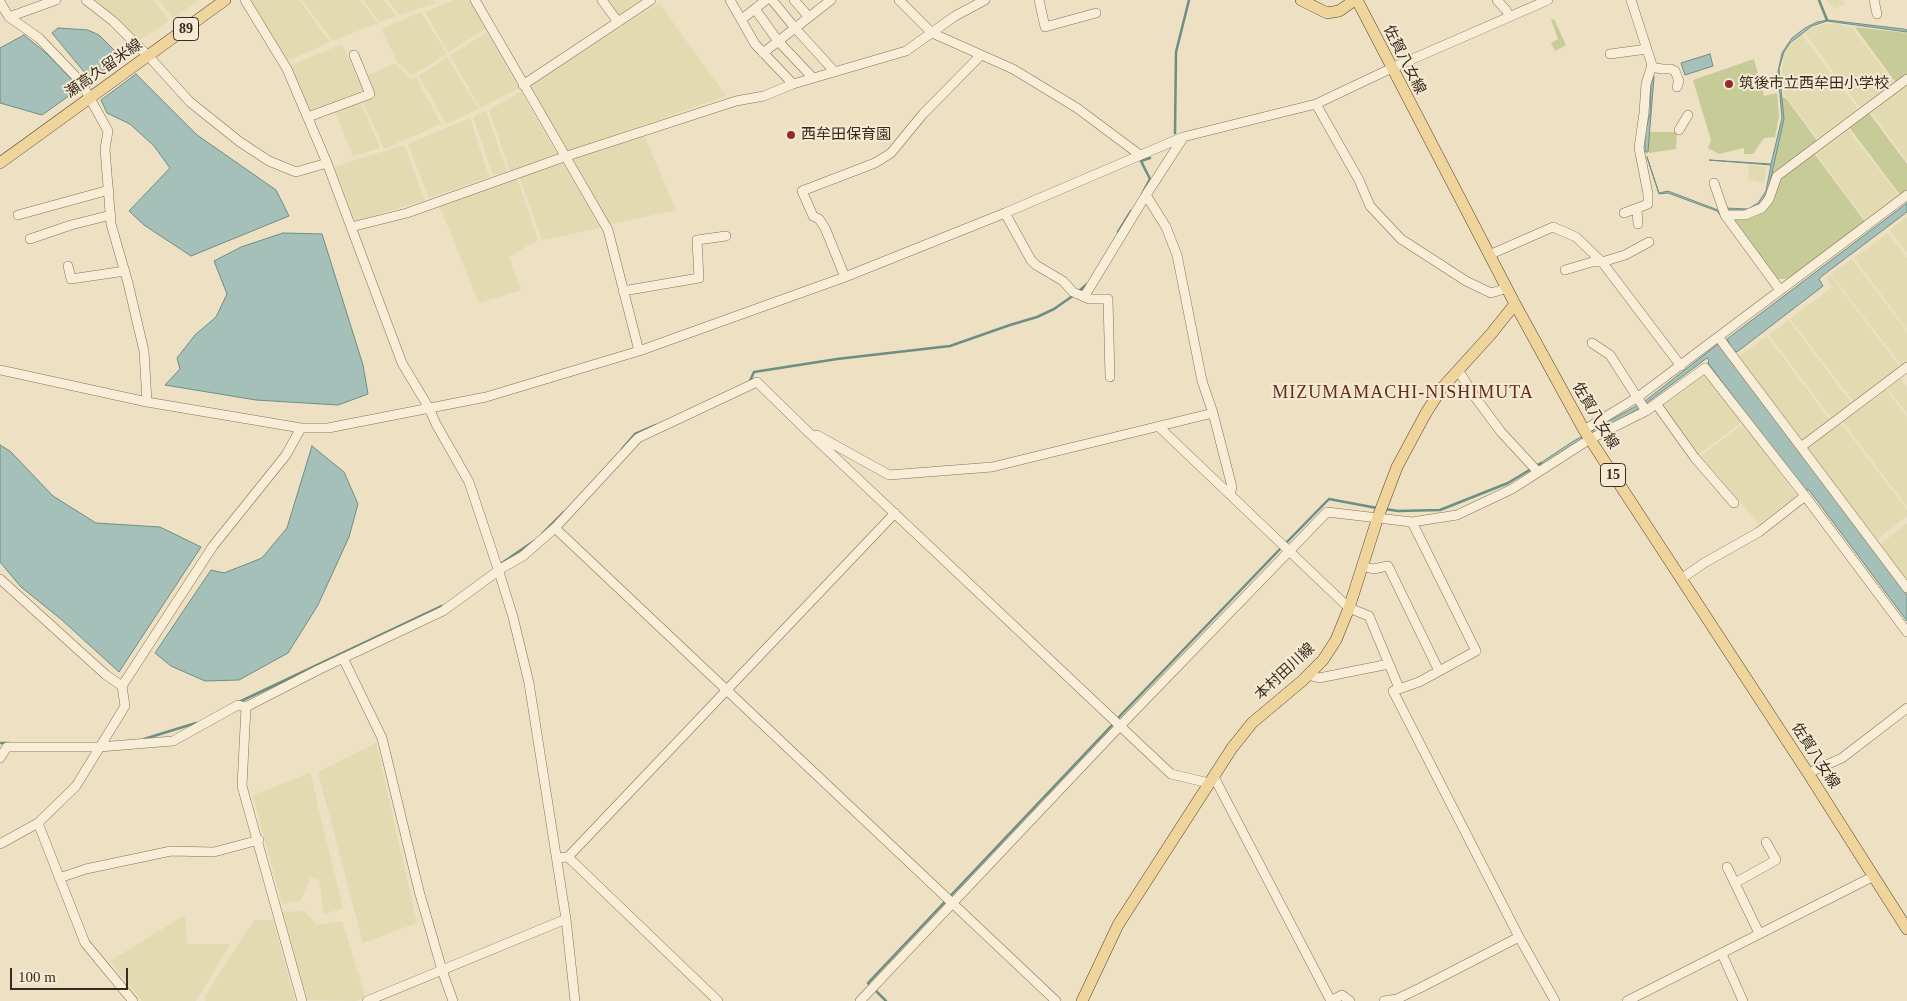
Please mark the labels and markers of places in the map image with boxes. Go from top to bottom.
place label: 筑後市立西牟田小学校 [1739,75,1889,93]
marker: 筑後市立西牟田小学校 [1723,78,1735,90]
place label: 西牟田保育園 [801,126,891,144]
marker: 西牟田保育園 [785,129,797,141]

